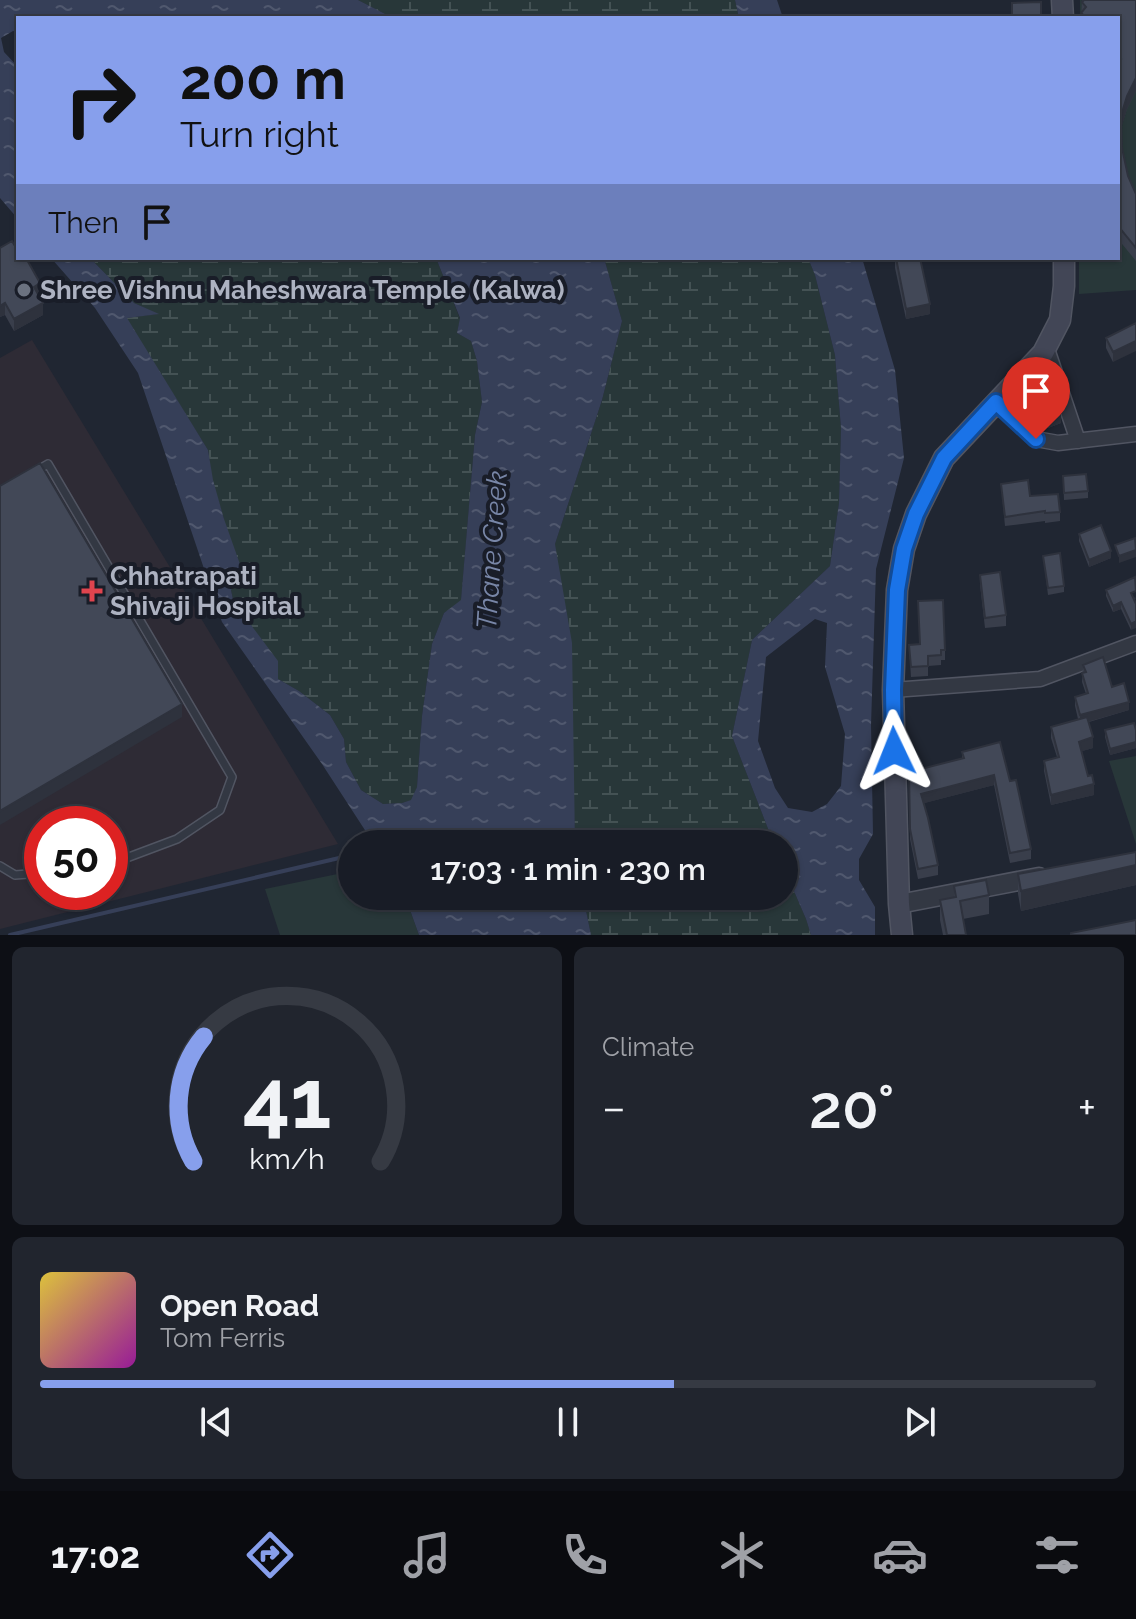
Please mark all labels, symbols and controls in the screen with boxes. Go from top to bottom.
text: 200 m [180,46,346,112]
icon: right [48,48,152,152]
text: Turn right [180,113,339,155]
icon: arrive [135,200,179,244]
text: Then [48,205,119,240]
place label: Shree Vishnu Maheshwara Temple (Kalwa) [40,275,564,305]
marker: Shree Vishnu Maheshwara Temple (Kalwa) [15,281,33,299]
pin [1002,357,1070,439]
icon: arrive [1014,369,1058,413]
water label: Thane Creek [470,470,514,630]
place label: Chhatrapati Shivaji Hospital [110,561,301,621]
marker: Chhatrapati Shivaji Hospital [81,580,103,602]
position arrow [852,709,936,793]
speed limit sign: 50 [24,806,128,910]
text: 17:03 · 1 min · 230 m [430,852,706,887]
text: Climate [602,1032,694,1062]
text: 41 [243,1050,331,1147]
text: 20° [809,1072,894,1142]
text: − [602,1082,626,1133]
text: + [1078,1082,1096,1133]
text: km/h [249,1142,325,1176]
text: Open Road [160,1288,319,1323]
text: Tom Ferris [160,1323,285,1353]
icon: previous [194,1400,238,1444]
icon: pause [546,1400,590,1444]
icon: next [898,1400,942,1444]
icon: directions [242,1527,298,1583]
icon: music [399,1527,455,1583]
icon: phone [557,1527,613,1583]
icon: climate [714,1527,770,1583]
icon: car [872,1527,928,1583]
icon: filters [1029,1527,1085,1583]
text: 17:02 [51,1534,140,1576]

